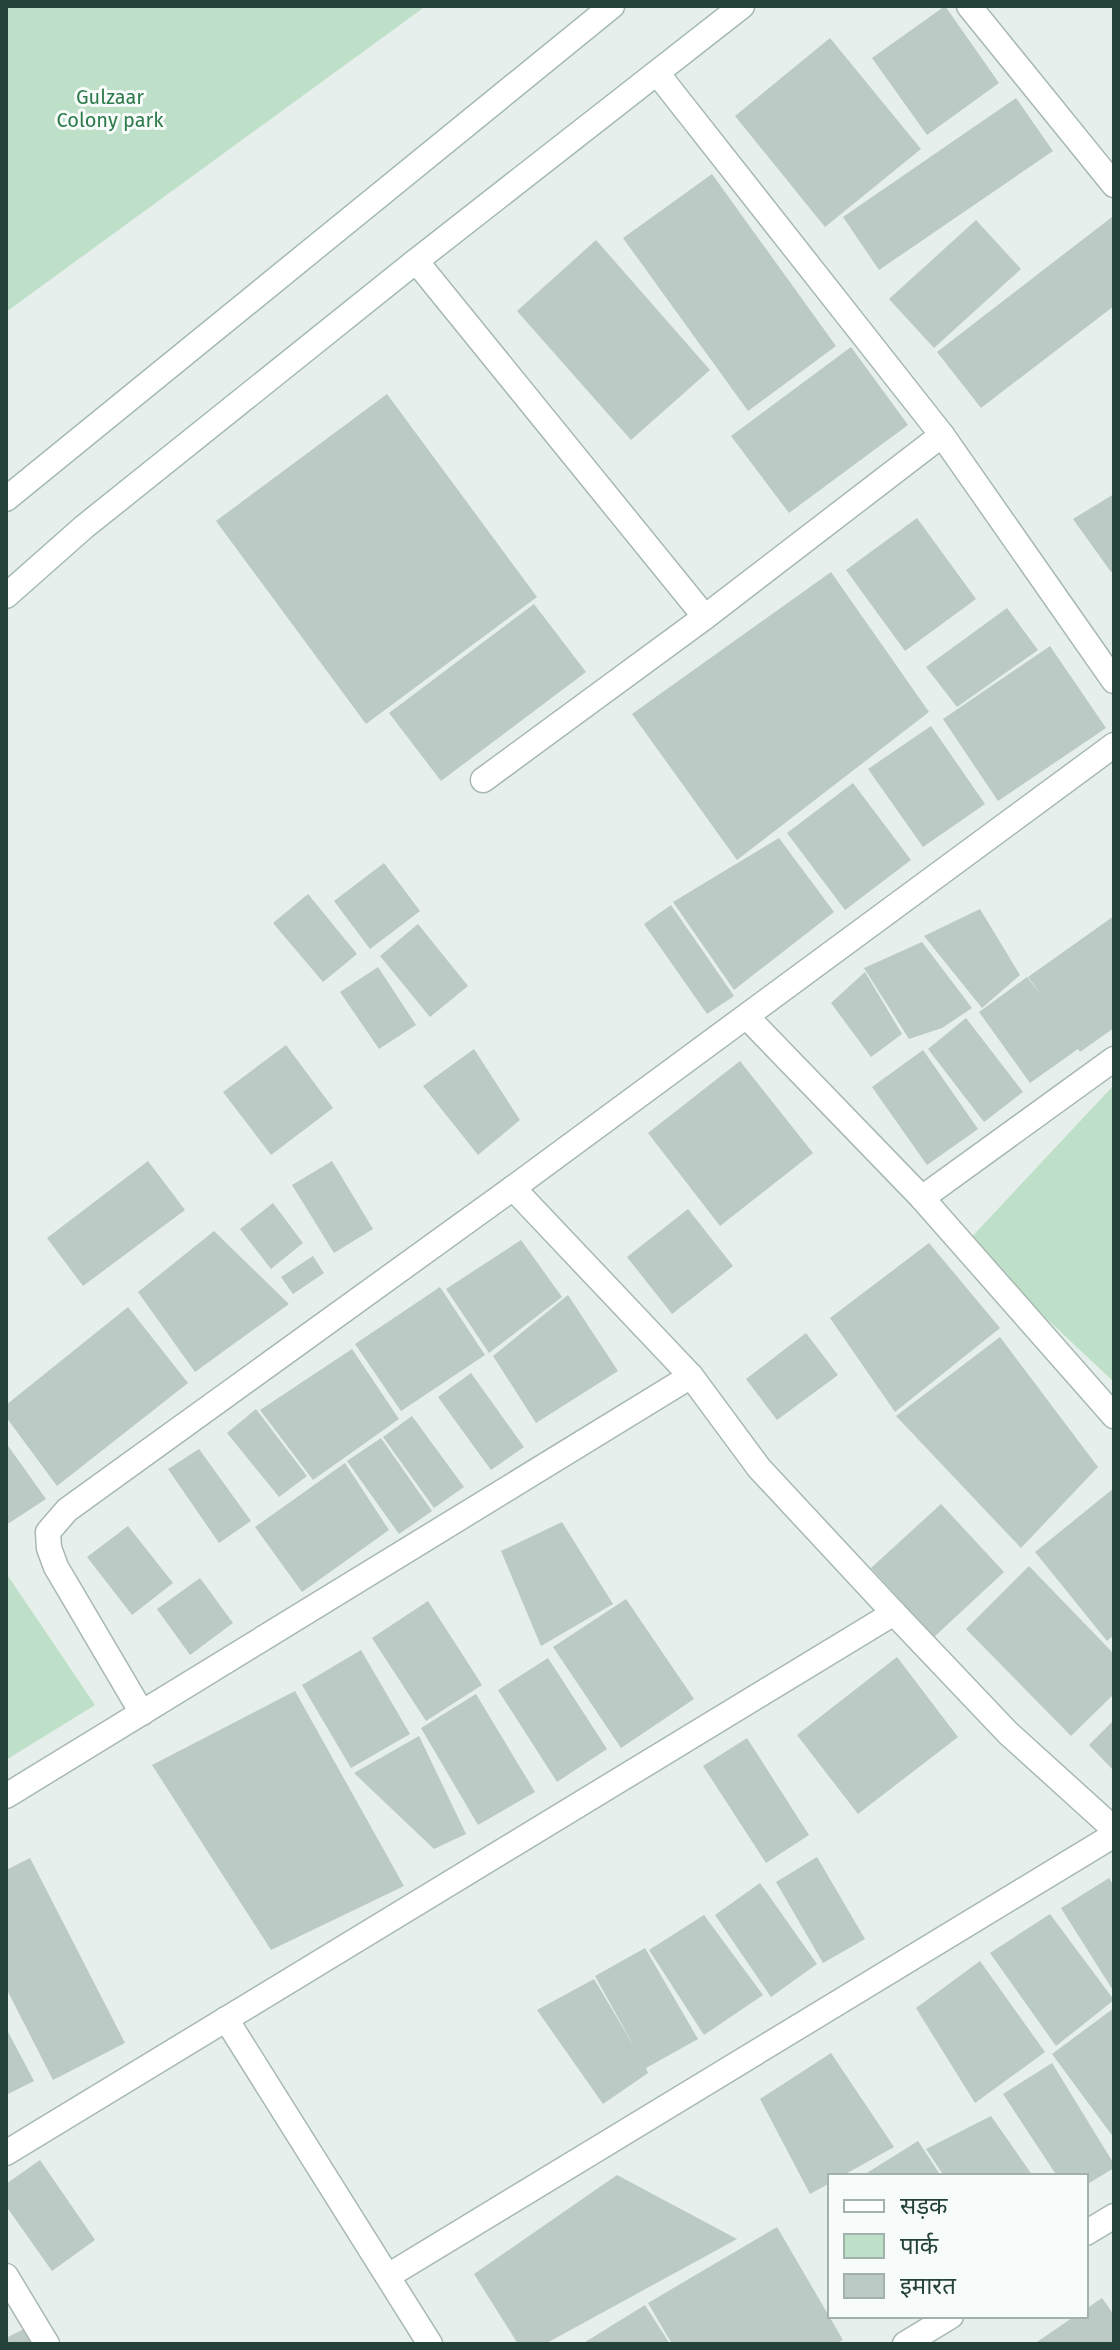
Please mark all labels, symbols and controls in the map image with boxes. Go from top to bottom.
park label: Gulzaar Colony park [56,85,164,132]
legend [828,2174,1088,2318]
text: सड़क [900,2192,948,2220]
text: पार्क [900,2232,939,2260]
text: इमारत [900,2272,957,2300]

